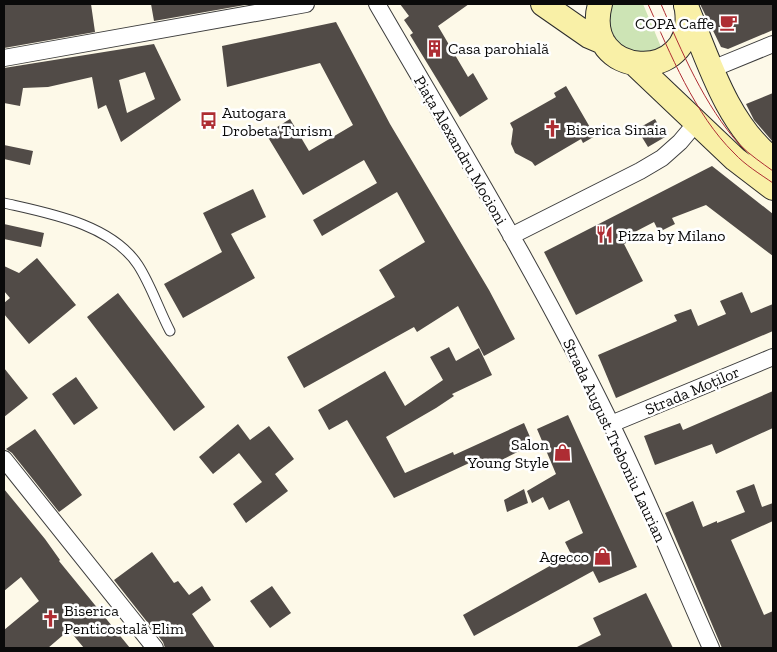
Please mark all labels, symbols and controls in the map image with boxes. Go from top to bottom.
cafe icon: COPA Caffe [718,13,738,33]
place label: COPA Caffe [635,14,714,33]
building icon: Casa parohială [424,38,444,58]
place label: Casa parohială [448,39,549,58]
street label: Piața Alexandru Mocioni [410,72,511,229]
place label: Autogara Drobeta Turism [222,103,332,140]
bus stop icon: Autogara Drobeta Turism [198,111,218,131]
church icon: Biserica Sinaia [542,119,562,139]
place label: Biserica Sinaia [566,120,667,139]
restaurant icon: Pizza by Milano [594,225,614,245]
place label: Pizza by Milano [618,226,726,245]
street label: Strada August Treboniu Laurian [559,336,670,546]
street label: Strada Moților [642,362,742,419]
place label: Salon Young Style [466,435,550,472]
shop icon: Salon Young Style [553,443,573,463]
shop icon: Agecco [593,546,613,566]
place label: Agecco [540,547,589,566]
place label: Biserica Penticostală Elim [64,601,184,638]
church icon: Biserica Penticostală Elim [40,609,60,629]

